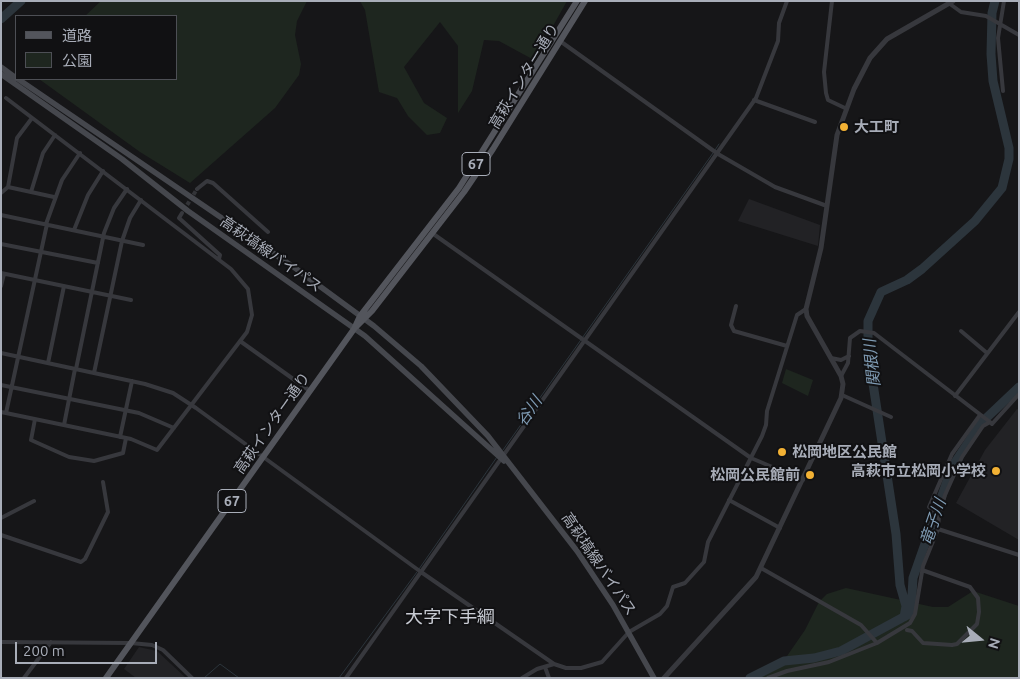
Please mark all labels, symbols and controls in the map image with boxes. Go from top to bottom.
legend [15,15,178,80]
street label: 高萩インター通り [485,20,563,132]
text: 道路 [62,27,92,44]
text: 公園 [62,52,92,69]
place label: 大工町 [854,118,899,136]
marker: 大工町 [838,121,850,133]
road number: 67 [462,152,490,175]
street label: 高萩塙線バイパス [217,212,325,296]
water label: 関根川 [860,338,884,388]
street label: 高萩インター通り [230,369,314,477]
water label: 谷川 [512,392,546,430]
place label: 松岡地区公民館 [792,443,897,461]
marker: 松岡地区公民館 [776,446,788,458]
place label: 高萩市立松岡小学校 [851,462,986,480]
marker: 高萩市立松岡小学校 [990,465,1002,477]
place label: 松岡公民館前 [710,466,800,484]
marker: 松岡公民館前 [804,469,816,481]
road number: 67 [218,490,246,512]
water label: 竜子川 [916,496,950,548]
street label: 高萩塙線バイパス [558,509,640,619]
district label: 大字下手綱 [405,606,495,628]
north arrow [955,614,1005,664]
scale bar [18,632,160,664]
text: N [985,636,1004,651]
text: 200 m [23,642,65,659]

